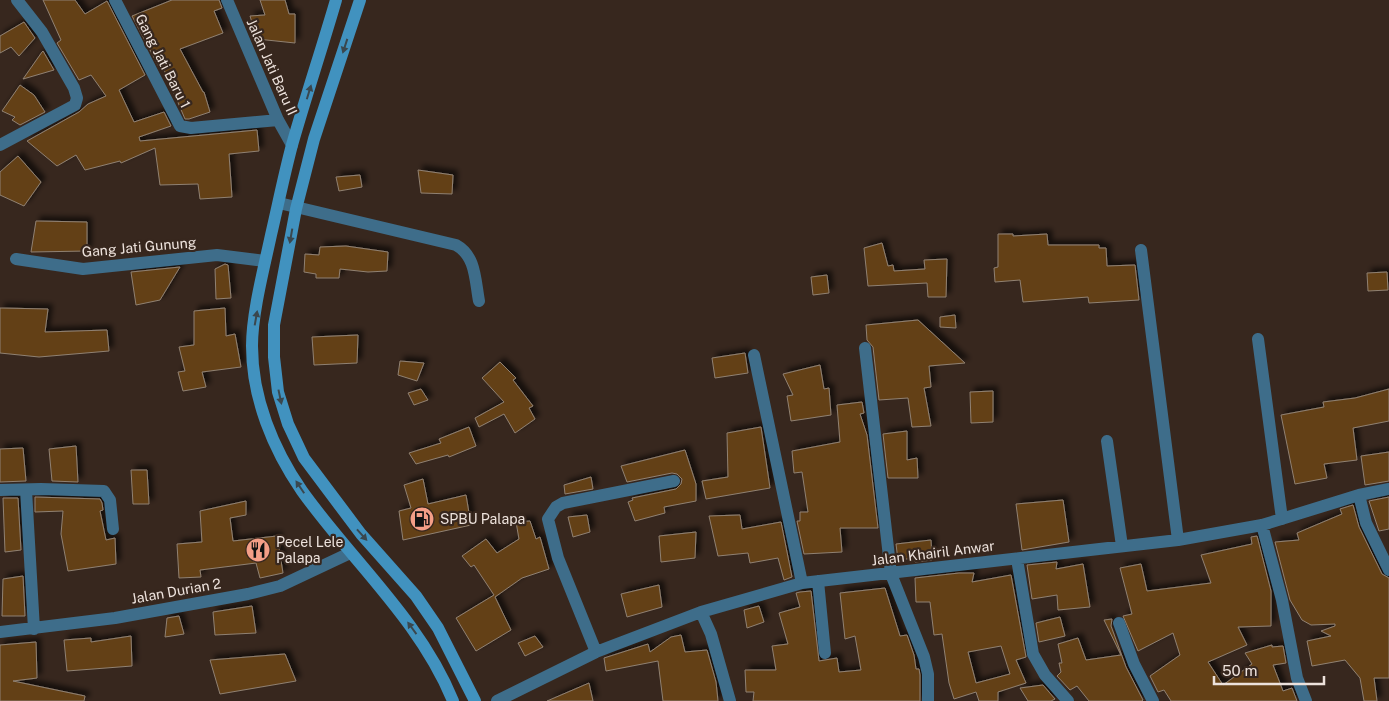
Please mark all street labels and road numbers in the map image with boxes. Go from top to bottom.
street label: Gang Jati Baru 1 [132,11,194,111]
street label: Jalan Jati Baru II [244,16,300,118]
street label: Gang Jati Gunung [81,234,197,260]
street label: Jalan Khairil Anwar [871,538,995,568]
street label: Jalan Durian 2 [130,575,222,607]

